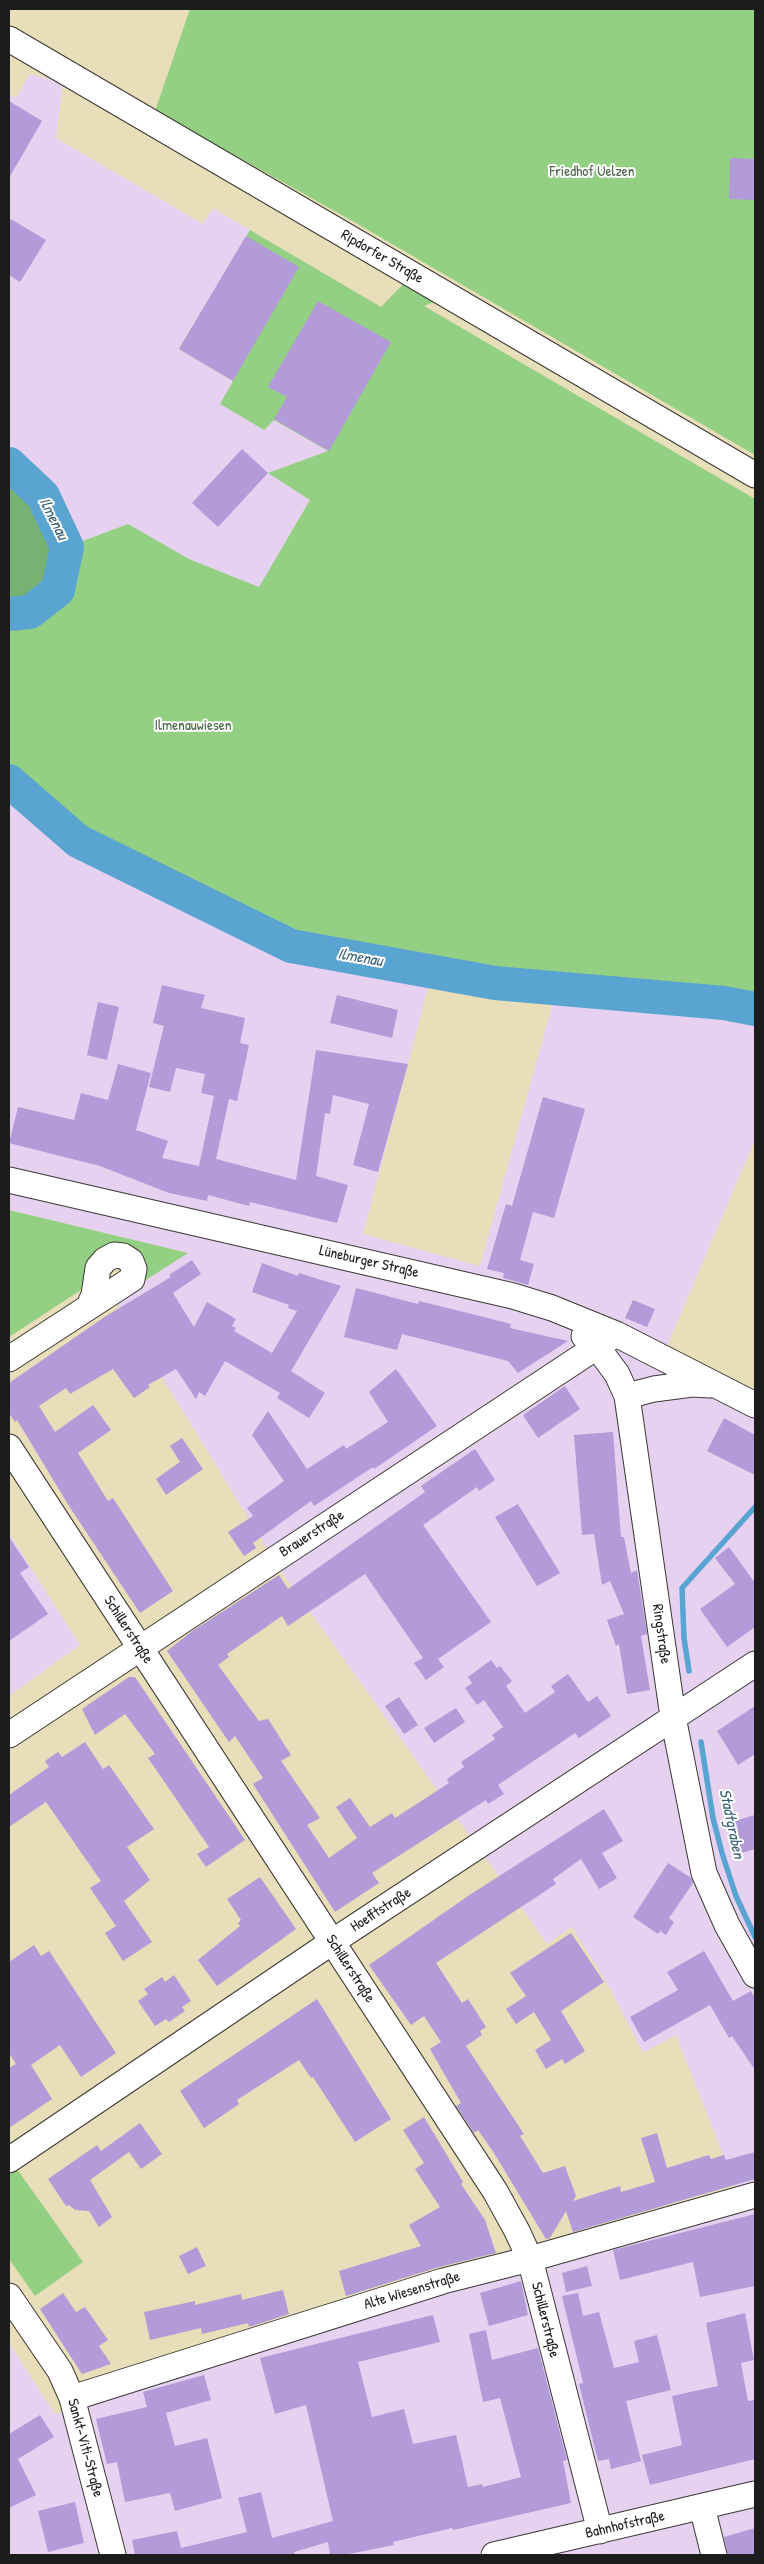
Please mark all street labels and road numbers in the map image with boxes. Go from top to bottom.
street label: Ripdorfer Straße [337,226,427,288]
street label: Lüneburger Straße [317,1242,421,1282]
street label: Brauerstraße [276,1506,348,1562]
street label: Schillerstraße [99,1593,157,1667]
street label: Ringstraße [648,1603,674,1665]
street label: Hoefftstraße [347,1884,415,1936]
street label: Schillerstraße [321,1932,379,2006]
street label: Alte Wiesenstraße [362,2268,462,2314]
street label: Schillerstraße [527,2280,563,2360]
street label: Sankt-Viti-Straße [63,2397,107,2499]
street label: Bahnhofstraße [584,2507,666,2543]

